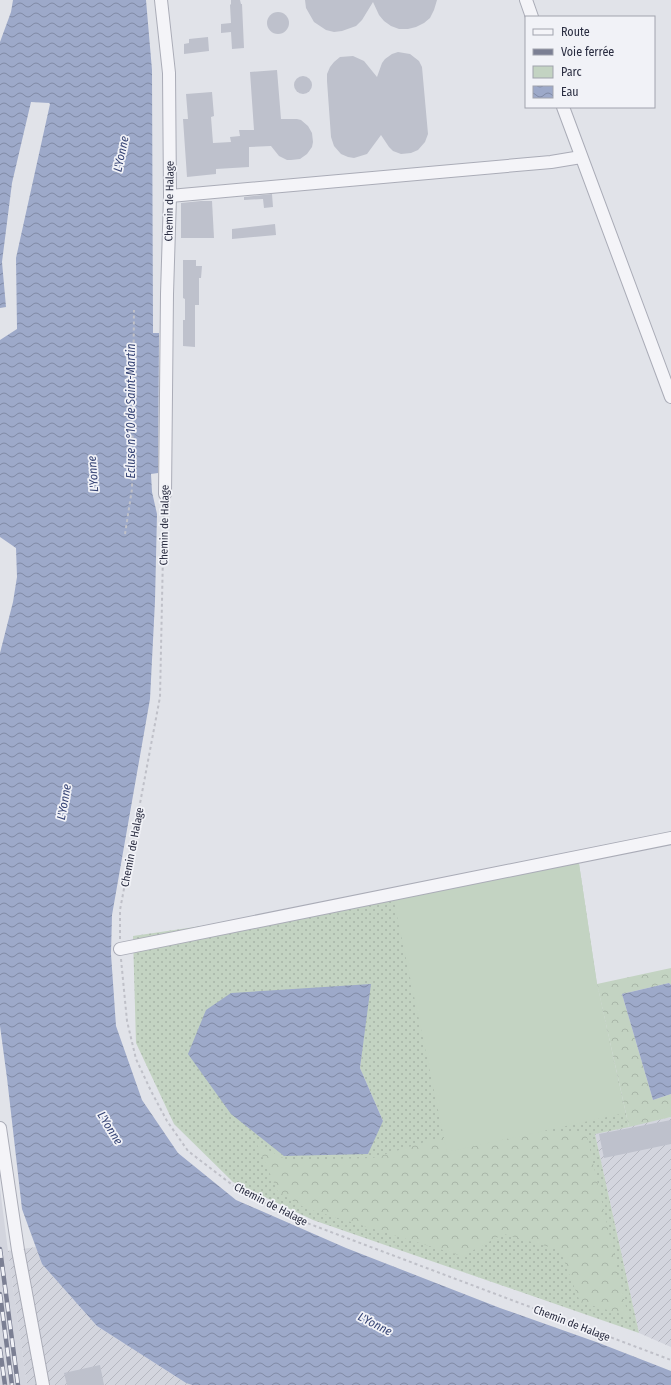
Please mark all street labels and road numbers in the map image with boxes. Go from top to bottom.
street label: Chemin de Halage [162,161,177,241]
street label: Chemin de Halage [157,485,172,565]
street label: Chemin de Halage [118,806,147,888]
street label: Chemin de Halage [232,1180,310,1229]
street label: Chemin de Halage [532,1303,612,1344]

